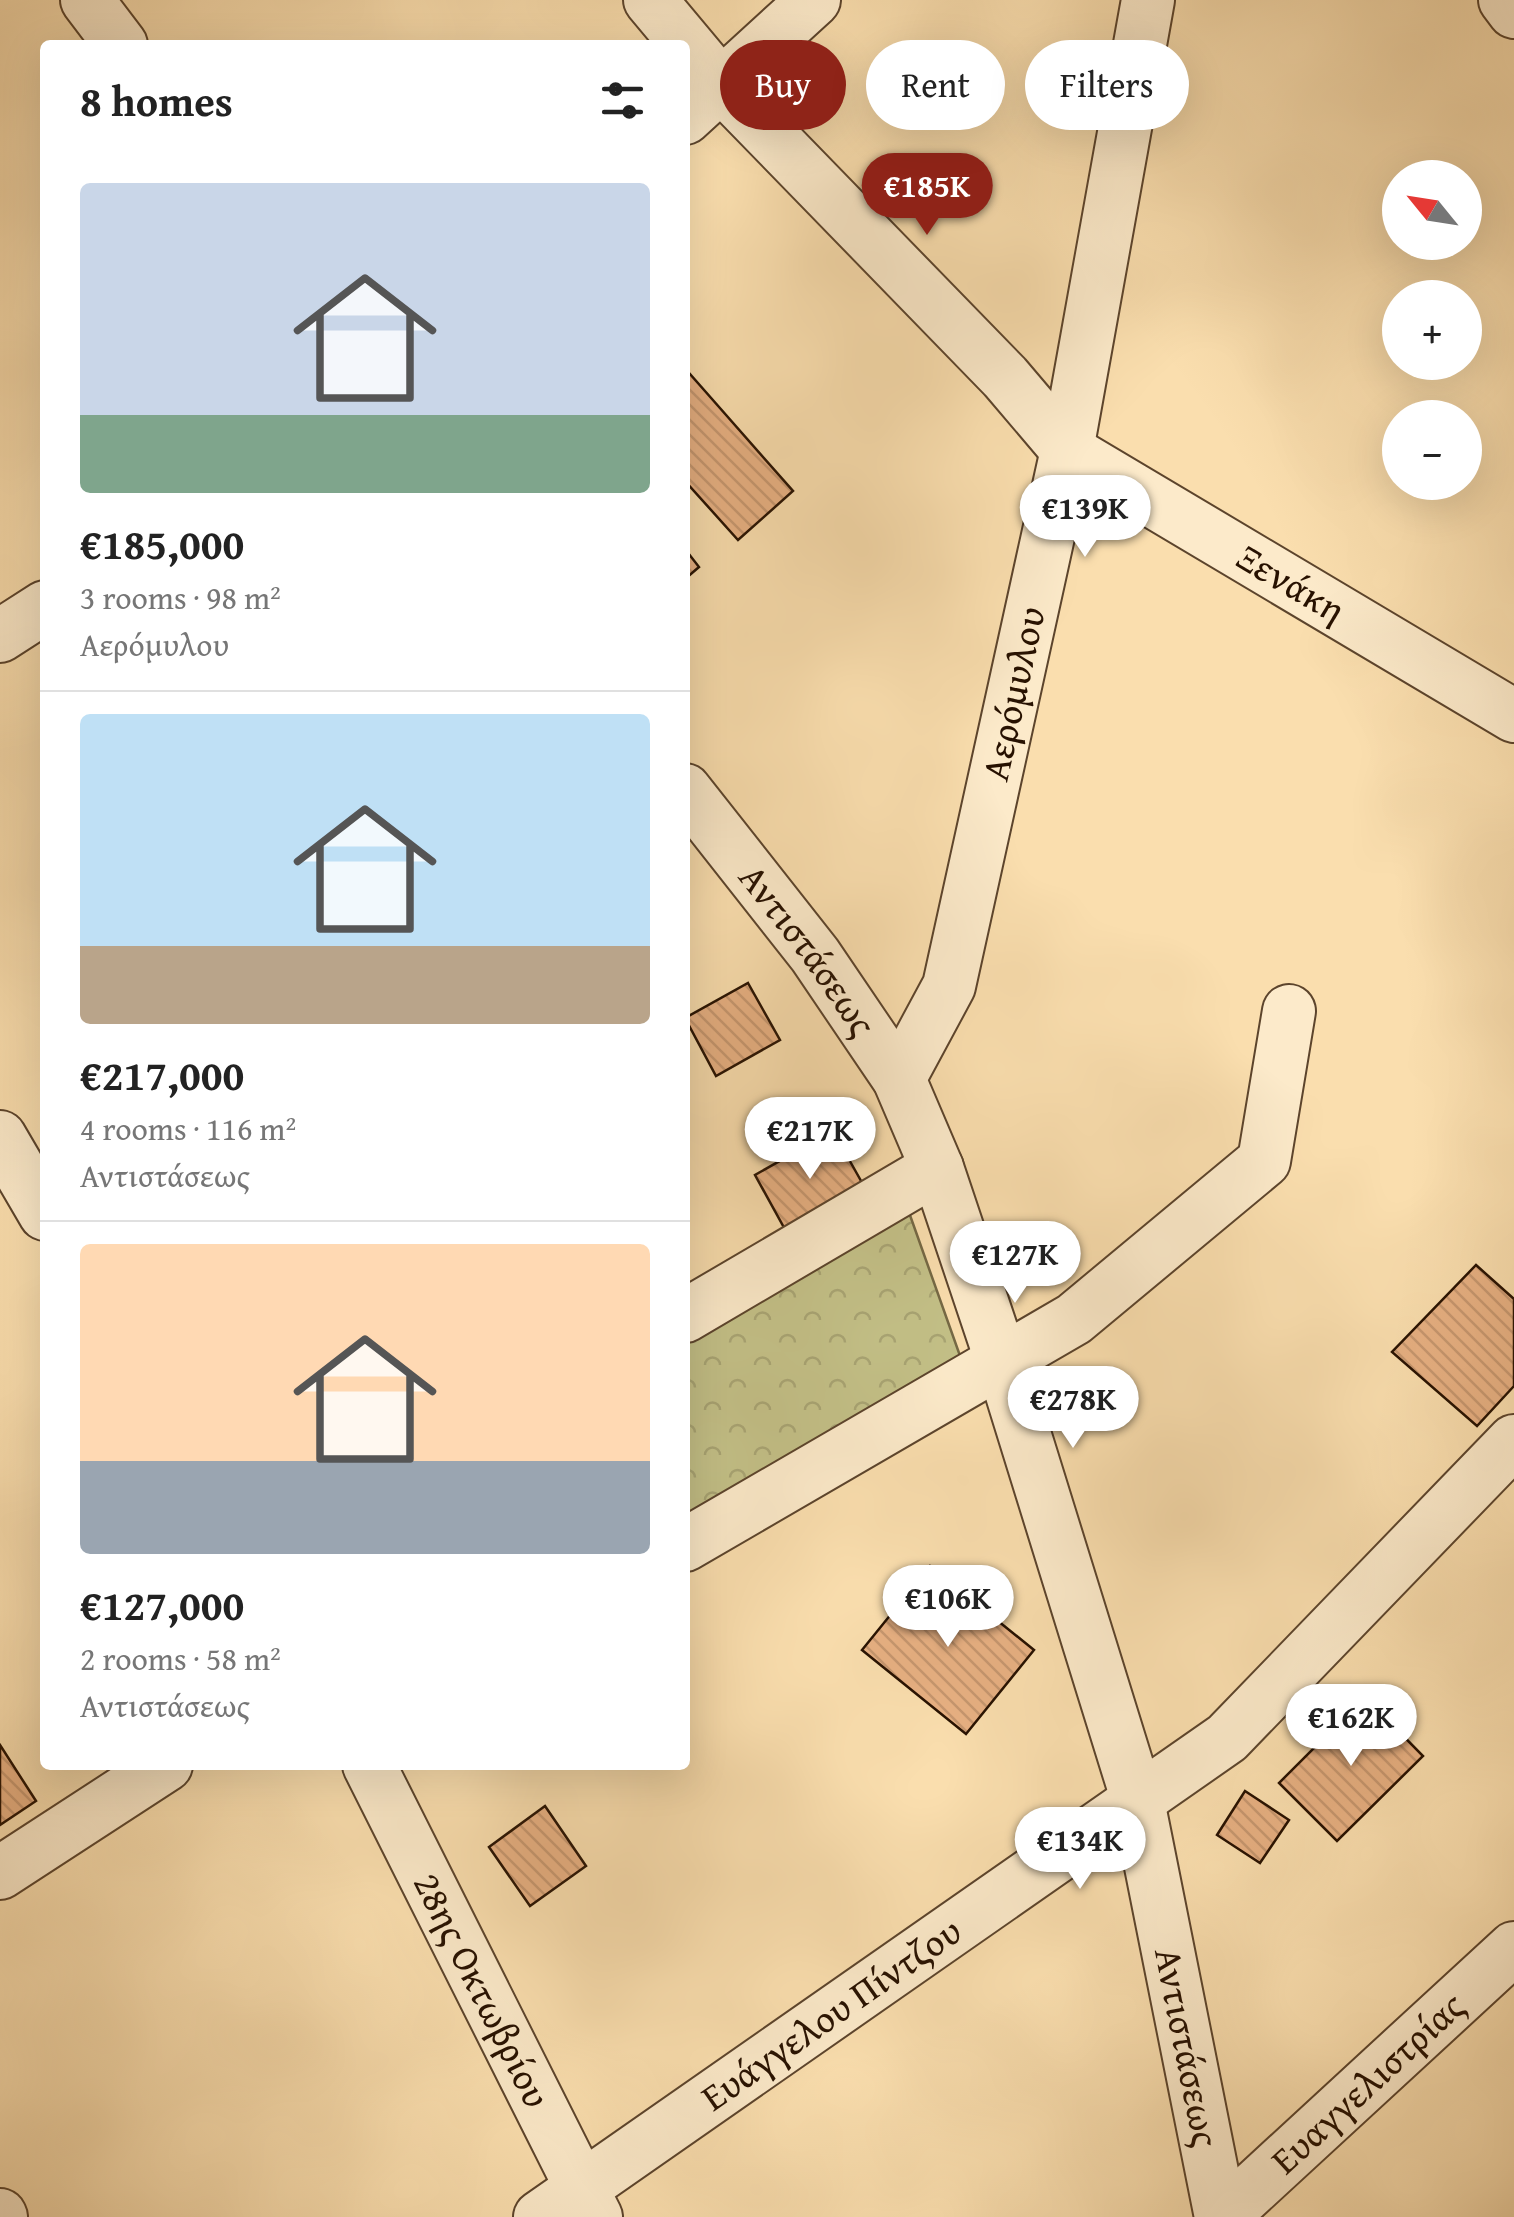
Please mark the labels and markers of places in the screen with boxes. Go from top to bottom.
pin: €185K [857,153,997,238]
pin: €139K [1015,475,1155,560]
pin: €217K [740,1097,880,1182]
pin: €127K [945,1221,1085,1306]
pin: €278K [1003,1366,1143,1451]
pin: €106K [878,1565,1018,1650]
pin: €162K [1281,1684,1421,1769]
pin: €134K [1010,1807,1150,1892]

